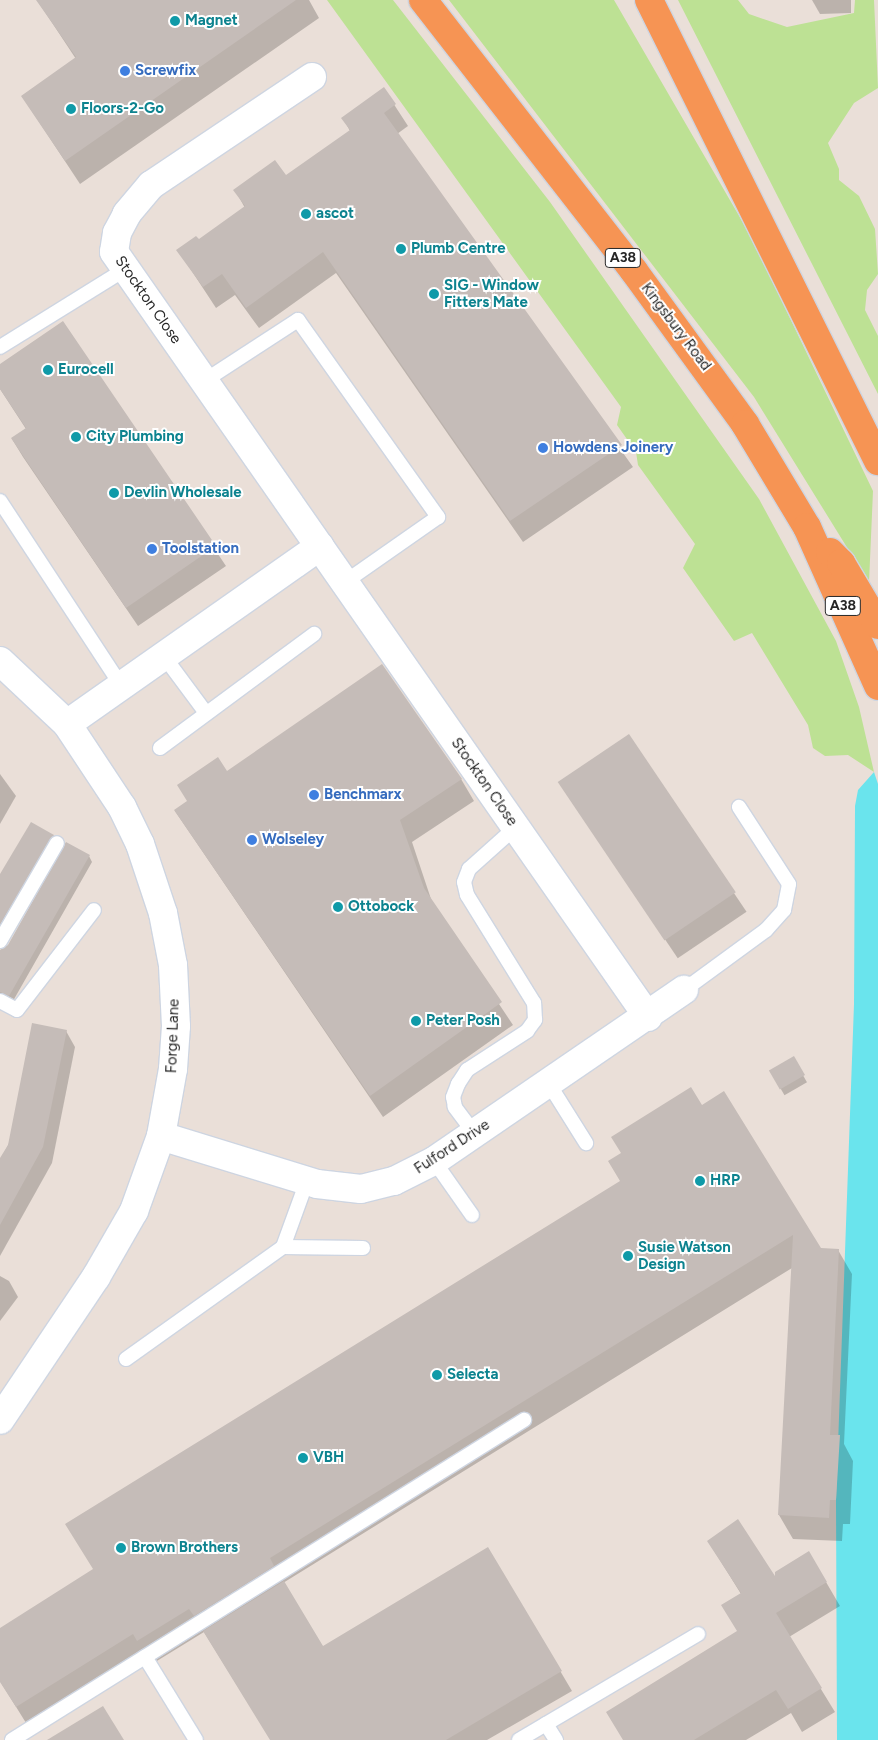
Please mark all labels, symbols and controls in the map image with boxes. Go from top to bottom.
place label: Magnet [185,12,238,30]
marker: Magnet [169,15,181,27]
place label: Screwfix [135,62,196,80]
marker: Screwfix [119,65,131,77]
place label: Floors-2-Go [81,100,164,118]
marker: Floors-2-Go [65,103,77,115]
place label: ascot [316,205,354,223]
marker: ascot [300,208,312,220]
place label: Plumb Centre [411,240,506,258]
marker: Plumb Centre [395,243,407,255]
road number: A38 [604,247,642,270]
street label: Stockton Close [111,253,185,347]
place label: SIG - Window Fitters Mate [444,276,539,311]
street label: Kingsbury Road [637,280,715,374]
marker: SIG - Window Fitters Mate [428,288,440,300]
place label: Eurocell [58,361,114,379]
marker: Eurocell [42,364,54,376]
place label: City Plumbing [86,428,184,446]
marker: City Plumbing [70,431,82,443]
place label: Howdens Joinery [553,439,673,457]
marker: Howdens Joinery [537,442,549,454]
place label: Devlin Wholesale [124,484,242,502]
marker: Devlin Wholesale [108,487,120,499]
place label: Toolstation [162,540,239,558]
marker: Toolstation [146,543,158,555]
road number: A38 [824,594,862,618]
street label: Stockton Close [447,735,521,829]
place label: Benchmarx [324,786,402,804]
marker: Benchmarx [308,789,320,801]
place label: Wolseley [262,831,324,849]
marker: Wolseley [246,834,258,846]
place label: Ottobock [348,898,414,916]
marker: Ottobock [332,901,344,913]
street label: Forge Lane [163,998,183,1074]
place label: Peter Posh [426,1012,500,1030]
marker: Peter Posh [410,1015,422,1027]
street label: Fulford Drive [411,1116,493,1178]
place label: HRP [710,1172,740,1190]
marker: HRP [694,1175,706,1187]
place label: Susie Watson Design [638,1238,731,1273]
marker: Susie Watson Design [622,1250,634,1262]
place label: Selecta [447,1366,498,1384]
marker: Selecta [431,1369,443,1381]
place label: VBH [313,1449,344,1467]
marker: VBH [297,1452,309,1464]
place label: Brown Brothers [131,1539,238,1557]
marker: Brown Brothers [115,1542,127,1554]

